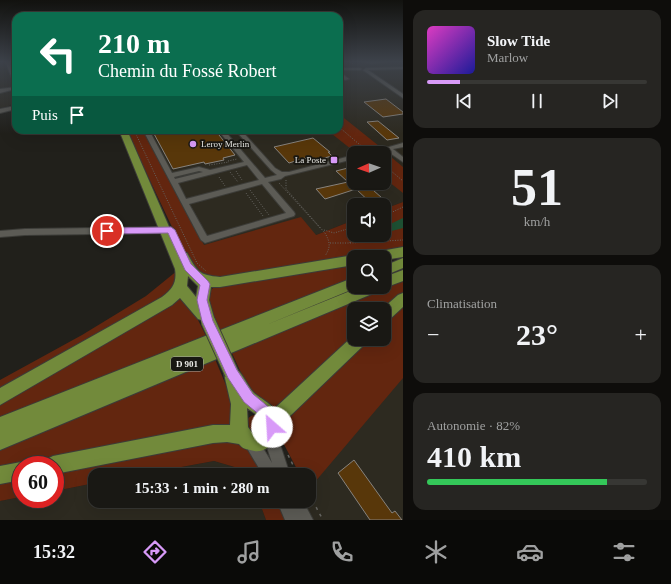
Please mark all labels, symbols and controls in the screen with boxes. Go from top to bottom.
icon: left [32,28,84,80]
text: 210 m [98,28,170,59]
text: Slow Tide [487,33,550,49]
text: Marlow [487,50,528,65]
text: Chemin du Fossé Robert [98,61,277,81]
icon: previous [453,90,475,112]
icon: pause [526,90,548,112]
icon: next [599,90,621,112]
icon: arrive [66,104,88,126]
text: Puis [32,107,58,123]
marker: Leroy Merlin [188,139,198,149]
place label: Leroy Merlin [201,139,250,149]
north arrow [347,146,391,190]
map controls [347,146,391,346]
place label: La Poste [295,155,326,165]
marker: La Poste [329,155,339,165]
text: 51 [511,159,563,216]
button: sound [347,198,391,242]
pin [90,214,124,248]
text: km/h [524,214,550,229]
icon: arrive [96,220,118,242]
button: search [347,250,391,294]
text: Climatisation [427,296,497,311]
button: layers [347,302,391,346]
text: 23° [516,318,558,351]
text: − [427,322,439,347]
text: + [635,322,647,347]
road number: D 901 [171,357,203,371]
position arrow [251,406,293,448]
text: Autonomie · 82% [427,418,520,433]
text: 410 km [427,440,521,473]
speed limit sign: 60 [12,456,64,508]
text: 15:33 · 1 min · 280 m [135,480,270,496]
icon: directions [141,538,169,566]
icon: music [235,538,263,566]
icon: phone [328,538,356,566]
icon: climate [422,538,450,566]
icon: car [516,538,544,566]
icon: filters [610,538,638,566]
text: 15:32 [33,542,75,562]

